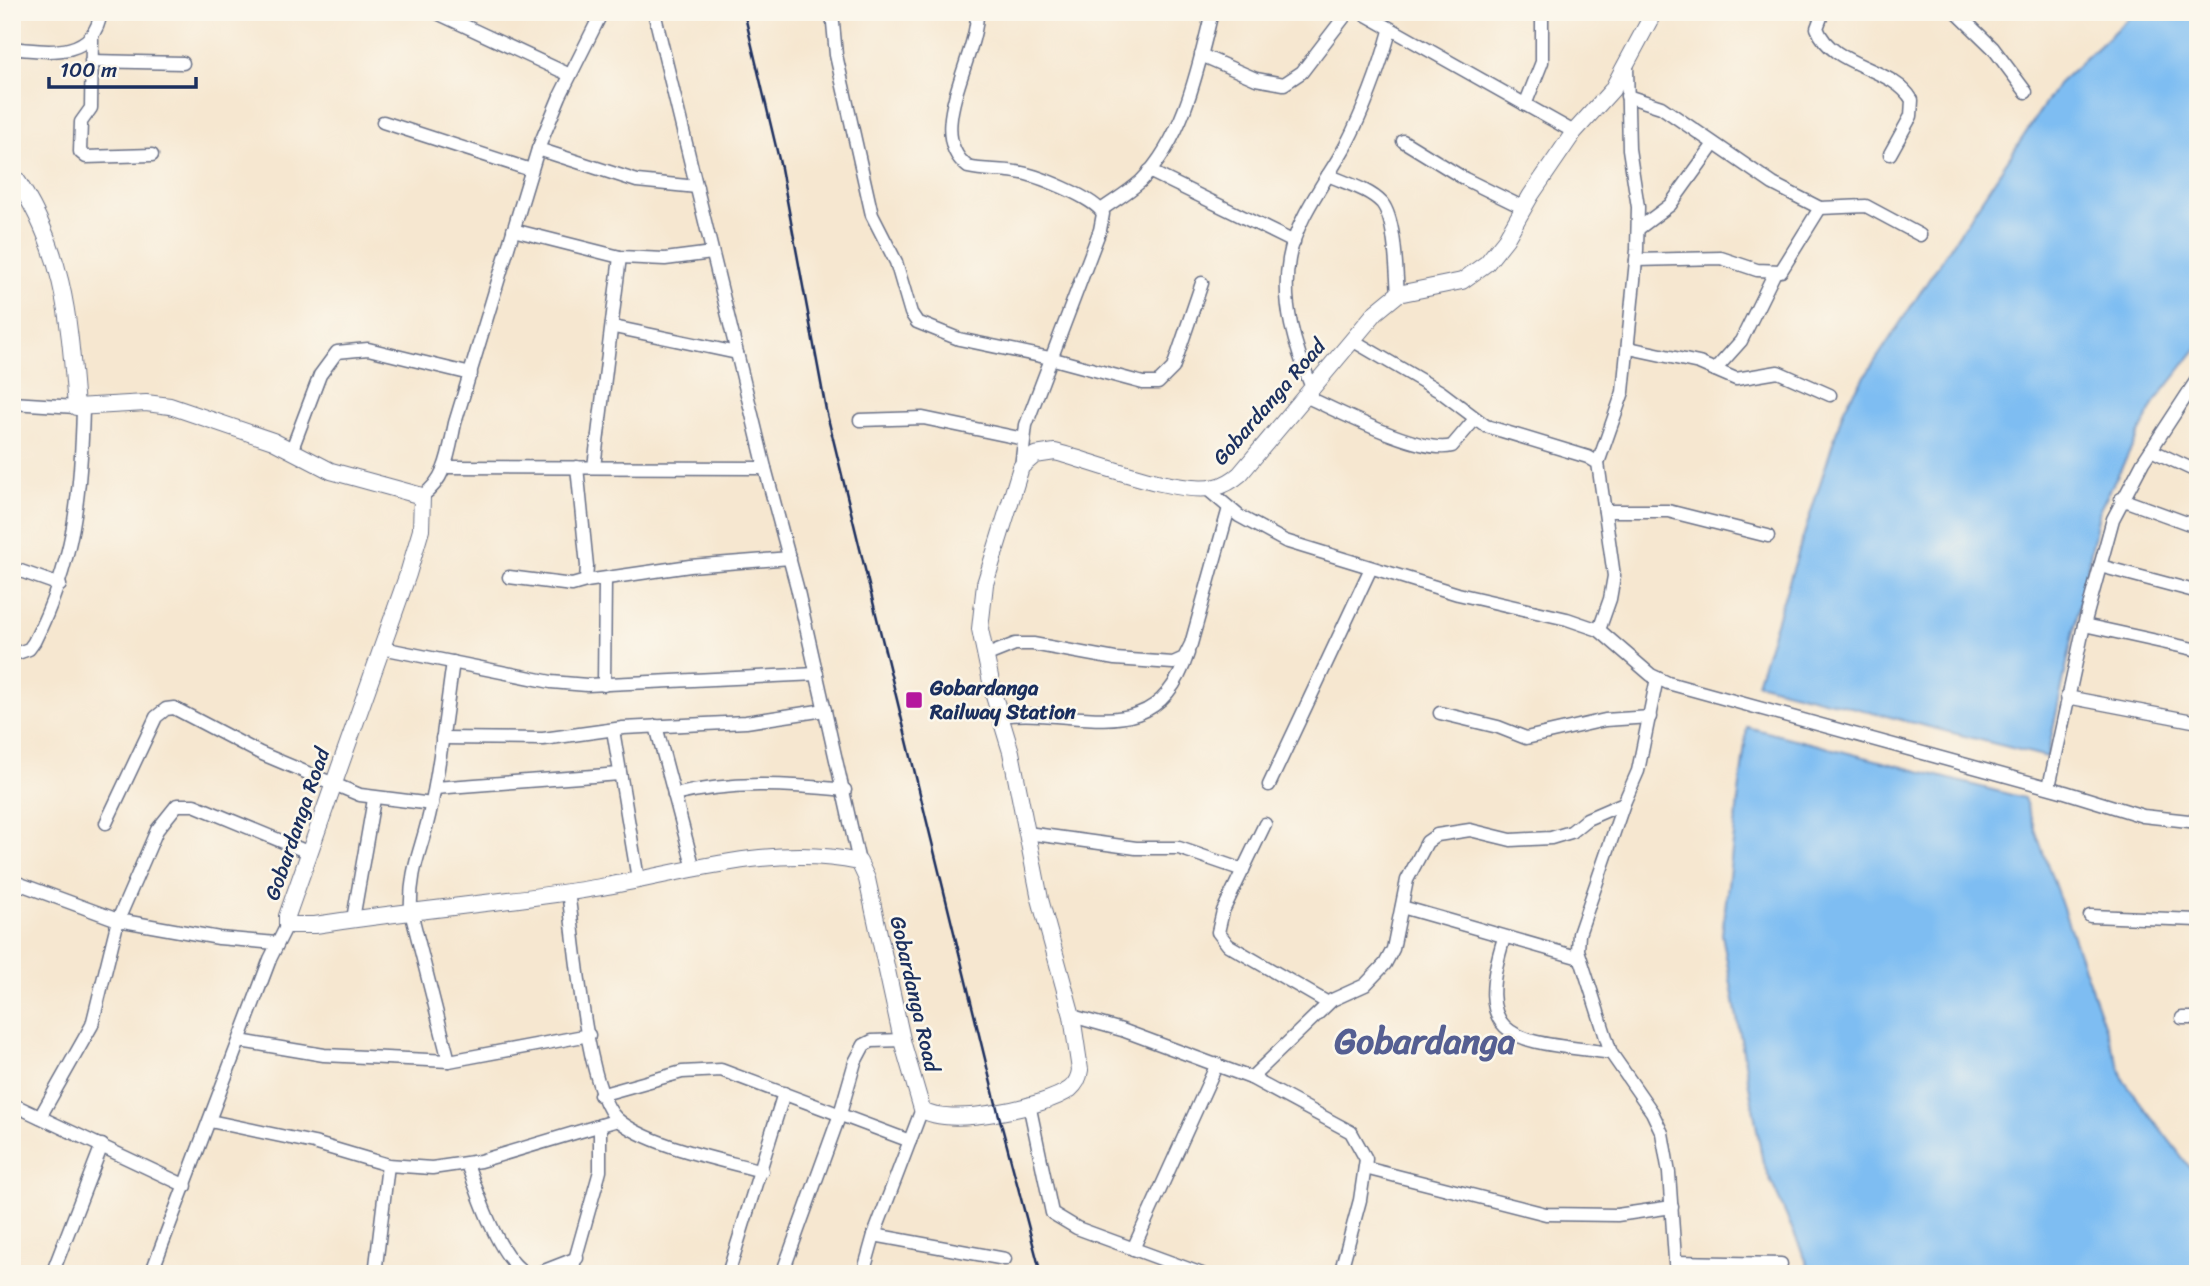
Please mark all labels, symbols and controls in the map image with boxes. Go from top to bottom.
scale bar [49,46,196,90]
text: 100 m [60,51,117,89]
street label: Gobardanga Road [1203,328,1337,474]
place label: Gobardanga Railway Station [929,669,1077,731]
marker: Gobardanga Railway Station [904,690,924,710]
street label: Gobardanga Road [253,741,341,905]
street label: Gobardanga Road [879,912,952,1078]
district label: Gobardanga [1335,1010,1516,1072]

